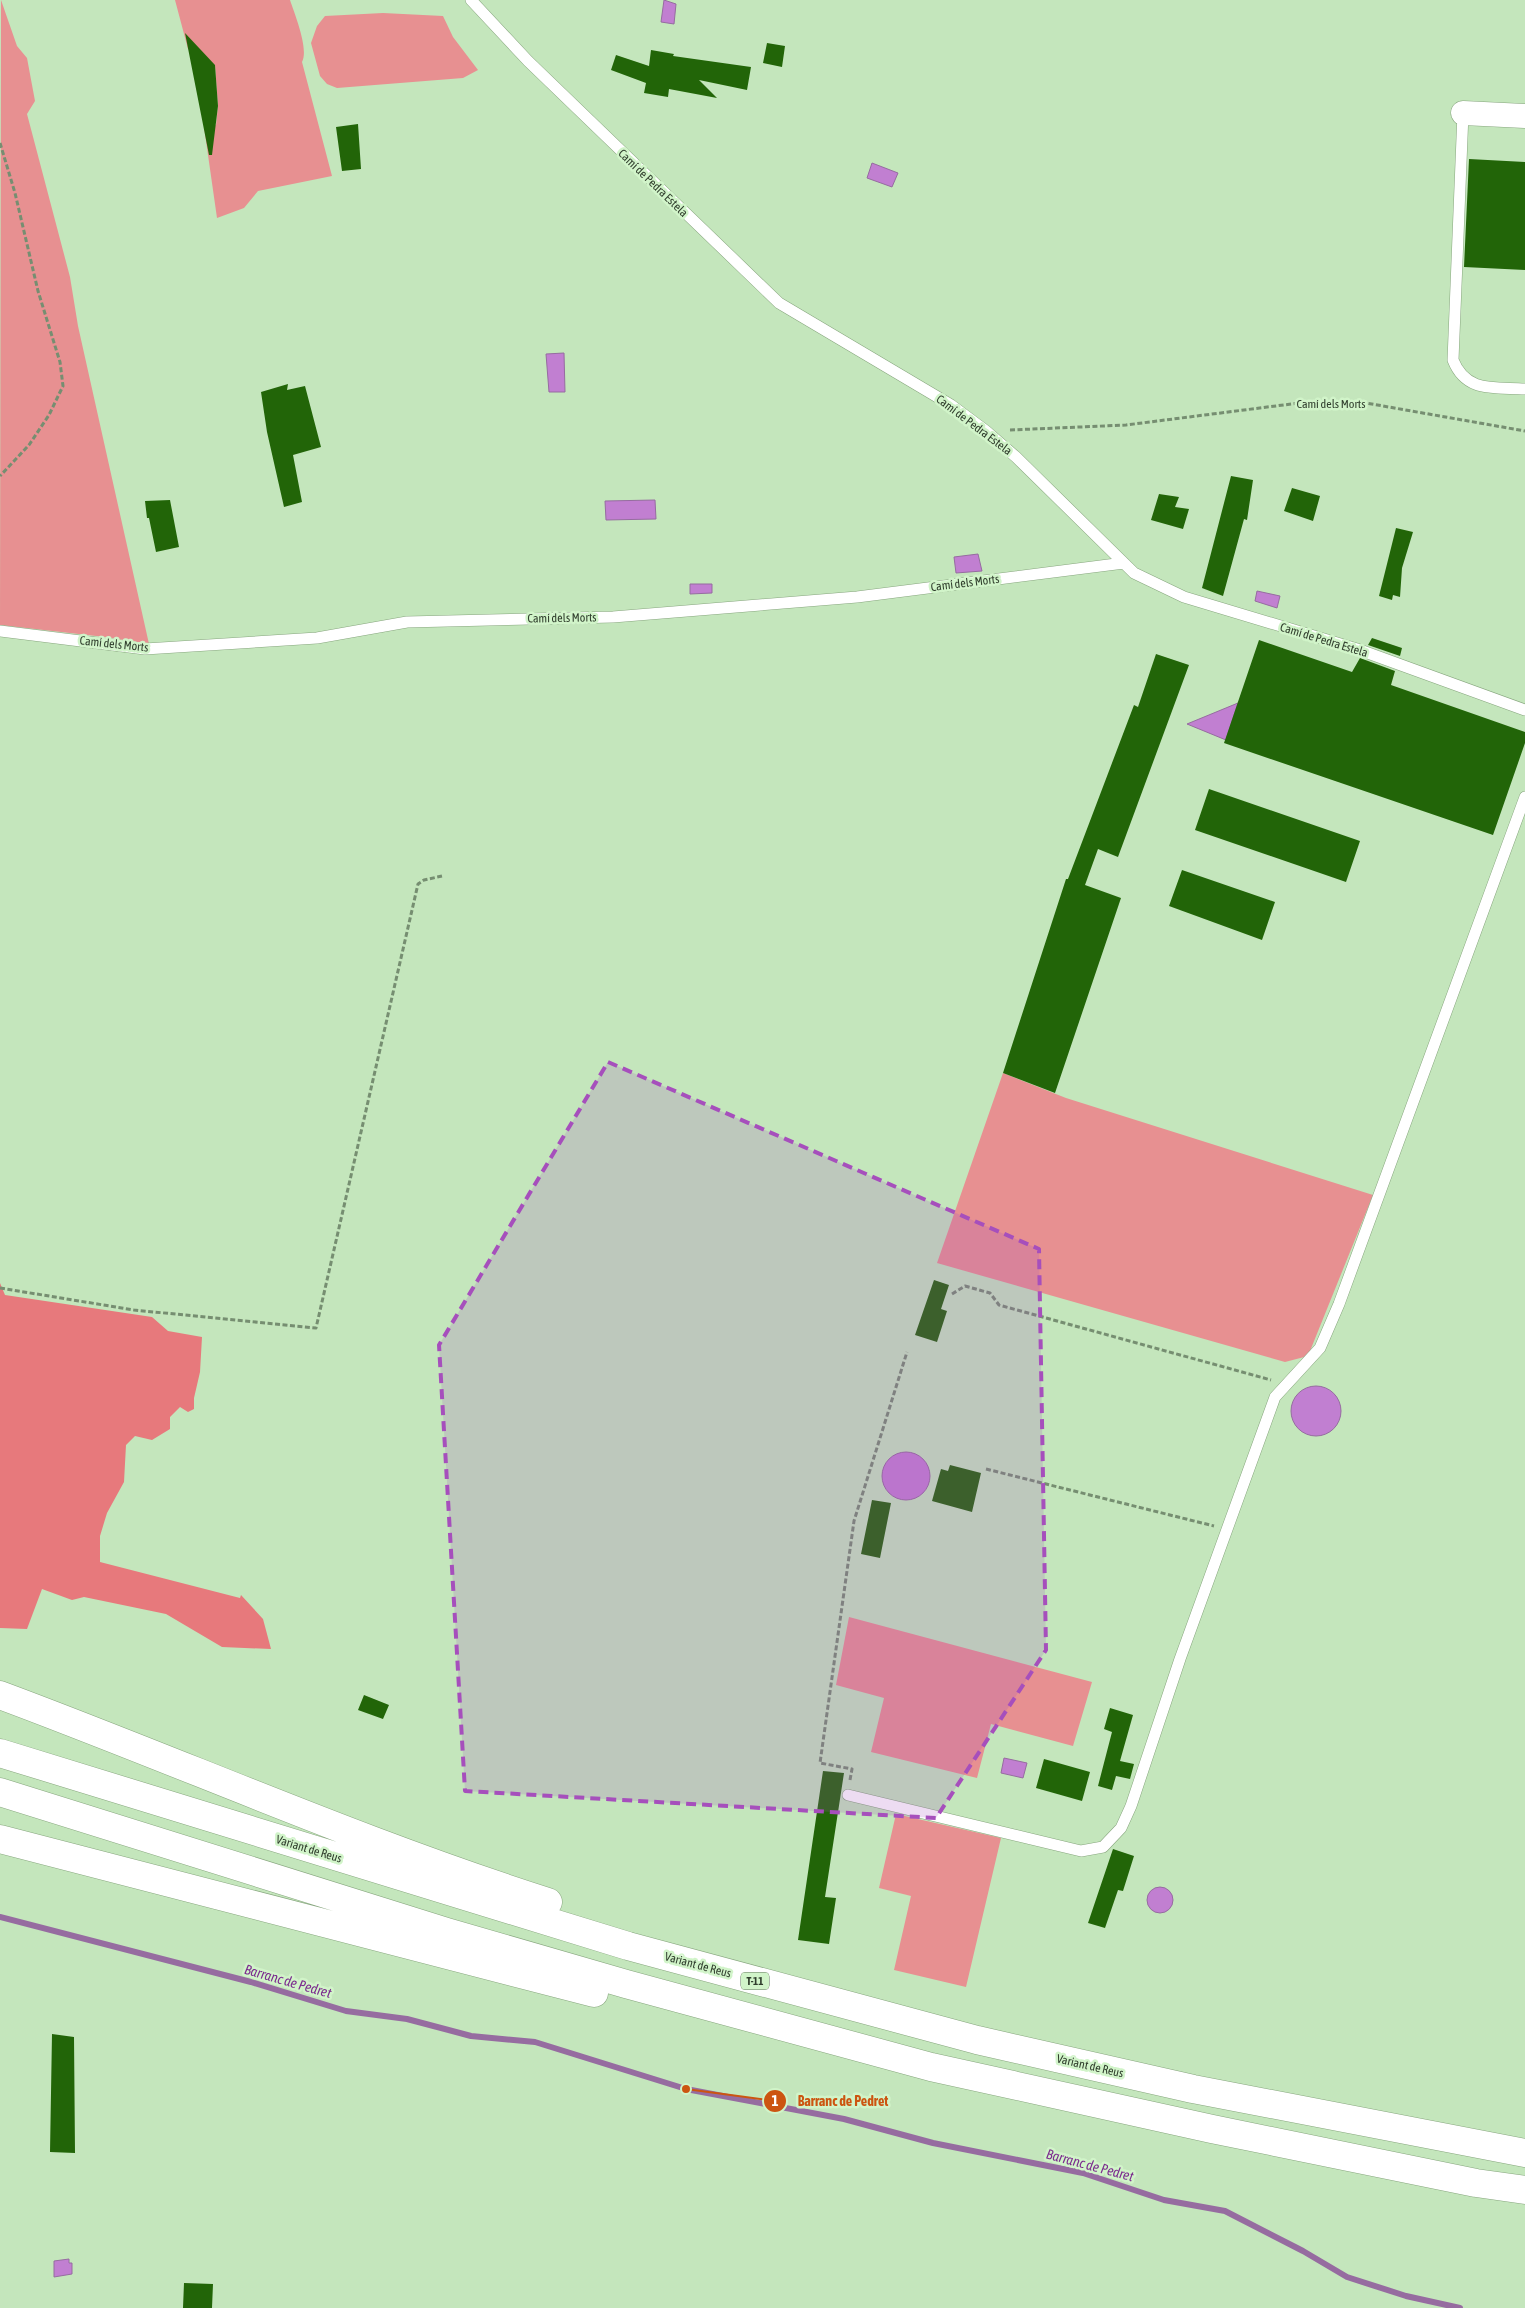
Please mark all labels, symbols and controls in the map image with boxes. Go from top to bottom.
street label: Camí de Pedra Estela [615,146,691,220]
street label: Camí de Pedra Estela [933,392,1015,458]
street label: Camí dels Morts [1296,397,1366,411]
street label: Camí dels Morts [930,572,1000,594]
street label: Camí dels Morts [527,610,597,626]
street label: Camí de Pedra Estela [1278,620,1370,660]
street label: Camí dels Morts [79,633,149,655]
street label: Variant de Reus [274,1832,344,1866]
street label: Variant de Reus [663,1949,733,1981]
water label: Barranc de Pedret [243,1961,333,2001]
road number: T-11 [741,1972,769,1990]
street label: Variant de Reus [1055,2052,1125,2080]
callout: Barranc de Pedret [763,2086,898,2115]
text: 1 [771,2092,779,2109]
text: Barranc de Pedret [798,2093,888,2109]
water label: Barranc de Pedret [1045,2146,1135,2184]

